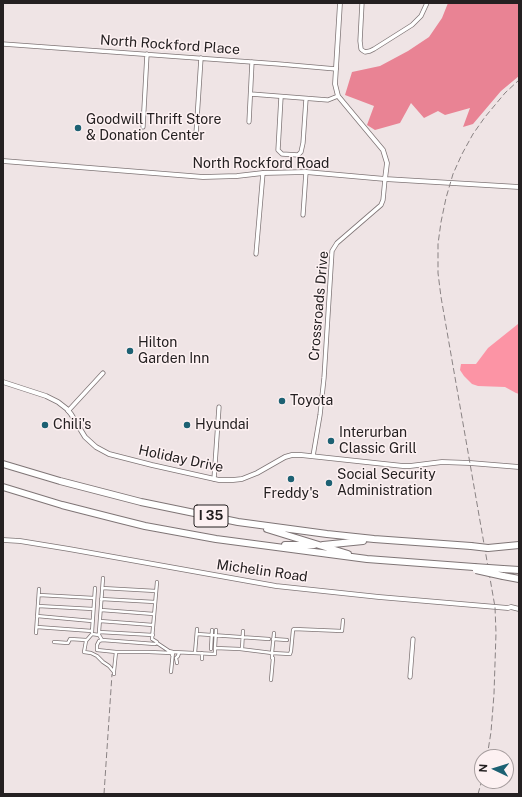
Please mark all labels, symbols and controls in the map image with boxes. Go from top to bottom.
street label: North Rockford Place [100,32,240,58]
place label: Goodwill Thrift Store & Donation Center [86,112,221,144]
marker: Goodwill Thrift Store & Donation Center [73,123,83,133]
street label: North Rockford Road [193,156,329,172]
street label: Crossroads Drive [306,250,332,362]
place label: Hilton Garden Inn [138,335,209,368]
marker: Hilton Garden Inn [125,346,135,356]
place label: Toyota [290,393,333,409]
marker: Toyota [277,396,287,406]
place label: Chili's [53,417,91,433]
place label: Hyundai [195,417,249,433]
marker: Chili's [40,420,50,430]
marker: Hyundai [182,420,192,430]
place label: Interurban Classic Grill [339,425,417,458]
marker: Interurban Classic Grill [326,436,336,446]
street label: Holiday Drive [137,442,225,476]
place label: Social Security Administration [337,467,436,500]
marker: Freddy's [286,474,296,484]
marker: Social Security Administration [324,478,334,488]
place label: Freddy's [263,486,319,502]
road number: I 35 [194,505,228,527]
street label: Michelin Road [215,556,309,586]
north arrow [474,749,514,789]
text: N [477,764,489,773]

